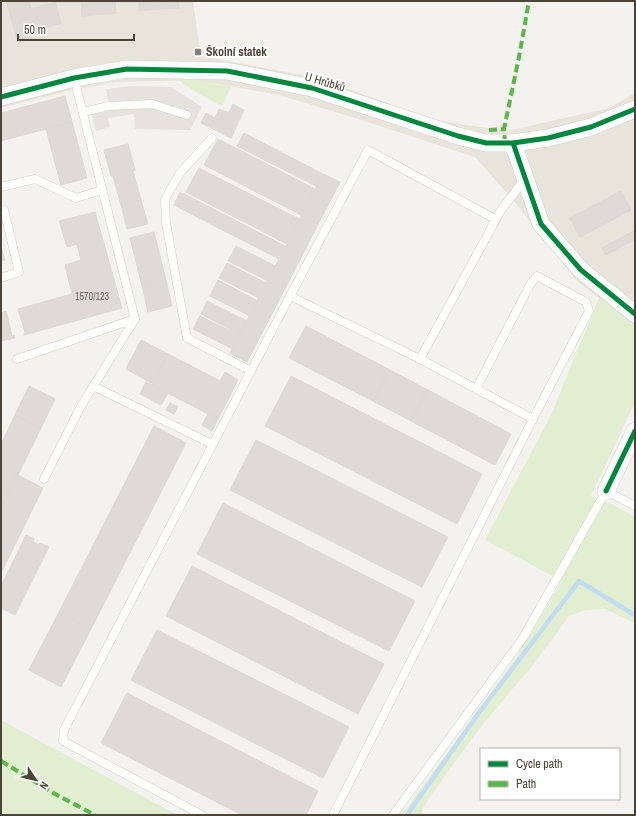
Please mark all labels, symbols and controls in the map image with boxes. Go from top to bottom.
scale bar [18,16,134,42]
text: 50 m [24,22,46,38]
place label: Školní statek [206,44,267,60]
marker: Školní statek [193,47,203,57]
street label: U Hrůbků [303,69,347,95]
house number: 1570/123 [75,290,110,303]
legend [480,748,620,800]
text: Cycle path [516,756,563,772]
north arrow [16,760,56,800]
text: Path [516,776,536,792]
text: N [37,779,52,792]

